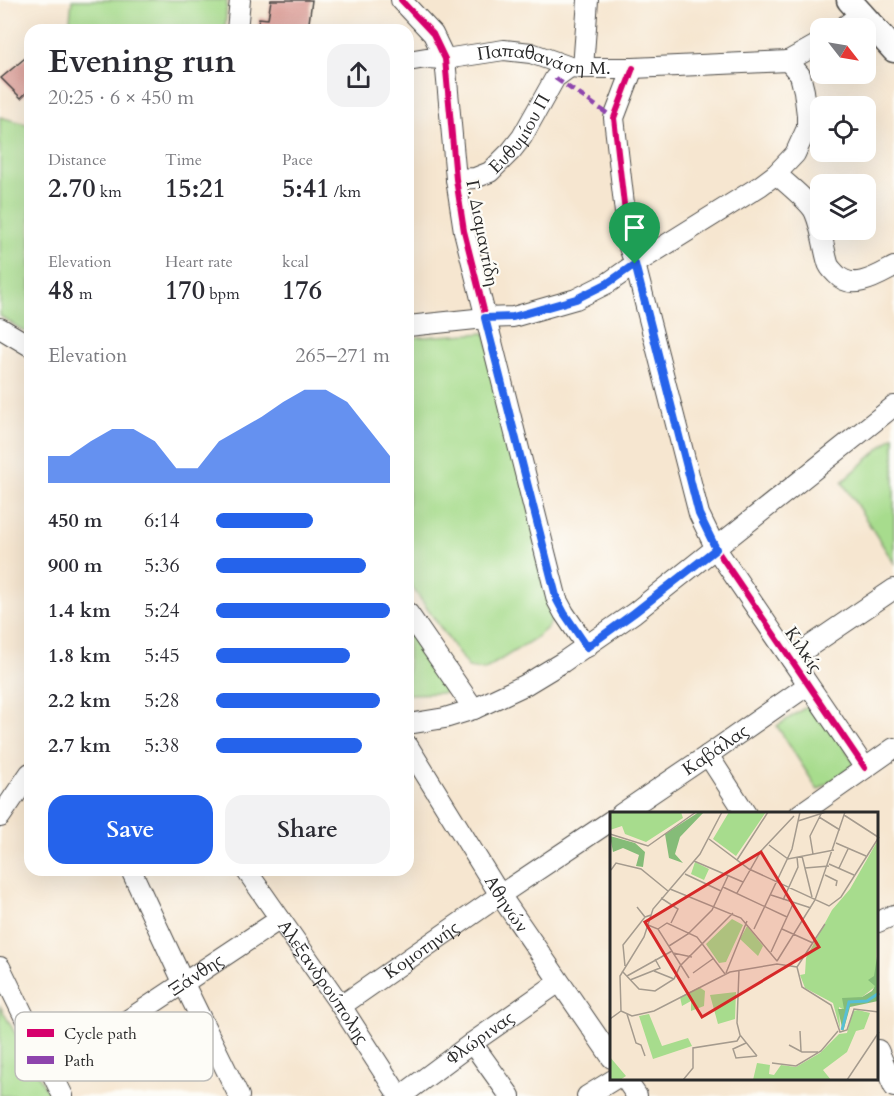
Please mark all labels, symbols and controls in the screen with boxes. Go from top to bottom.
north arrow [810,18,876,84]
map controls [810,18,876,240]
street label: Παπαθανάση Μ. [475,37,611,81]
text: Evening run [48,39,236,84]
button: share [327,44,390,107]
text: 20:25 · 6 × 450 m [48,84,194,111]
street label: Ευθυμίου Π [483,89,556,179]
button: locate [810,96,876,162]
text: Distance [48,149,106,171]
text: Time [165,149,202,171]
text: Pace [282,149,313,171]
text: 2.70 [48,171,96,206]
text: 15:21 [165,171,226,206]
text: 5:41 [282,171,330,206]
button: layers [810,174,876,240]
street label: Γ. Διαμαντίδη [459,178,505,288]
text: km [96,181,122,203]
text: /km [330,181,361,203]
pin [609,202,660,264]
icon: arrive [618,211,651,244]
text: Elevation [48,251,112,273]
text: Heart rate [165,251,233,273]
text: kcal [282,251,309,273]
text: 48 [48,273,75,308]
text: 170 [165,273,205,308]
text: 176 [282,273,322,308]
text: m [75,283,92,305]
text: bpm [205,283,240,305]
text: Elevation [48,342,127,369]
text: 265–271 m [295,342,390,369]
text: 450 m [48,507,103,534]
text: 6:14 [144,507,180,534]
text: 900 m [48,552,103,579]
text: 5:36 [144,552,180,579]
text: 1.4 km [48,597,111,624]
text: 5:24 [144,597,180,624]
street label: Κιλκίς [778,622,828,678]
text: 1.8 km [48,642,111,669]
text: 5:45 [144,642,180,669]
text: 2.2 km [48,687,111,714]
text: 5:28 [144,687,180,714]
street label: Καβάλας [677,718,753,781]
text: 2.7 km [48,732,111,759]
text: 5:38 [144,732,180,759]
button: Save [48,795,213,864]
button: Share [225,795,390,864]
inset map [610,812,879,1081]
street label: Αθηνών [478,871,535,937]
street label: Αλεξανδρούπολης [272,915,375,1049]
street label: Κομοτηνής [379,915,464,985]
street label: Ξάνθης [164,947,228,1002]
street label: Φλώρινας [441,1005,519,1071]
legend [15,1012,213,1081]
text: Cycle path [64,1023,137,1045]
text: Path [64,1050,94,1072]

